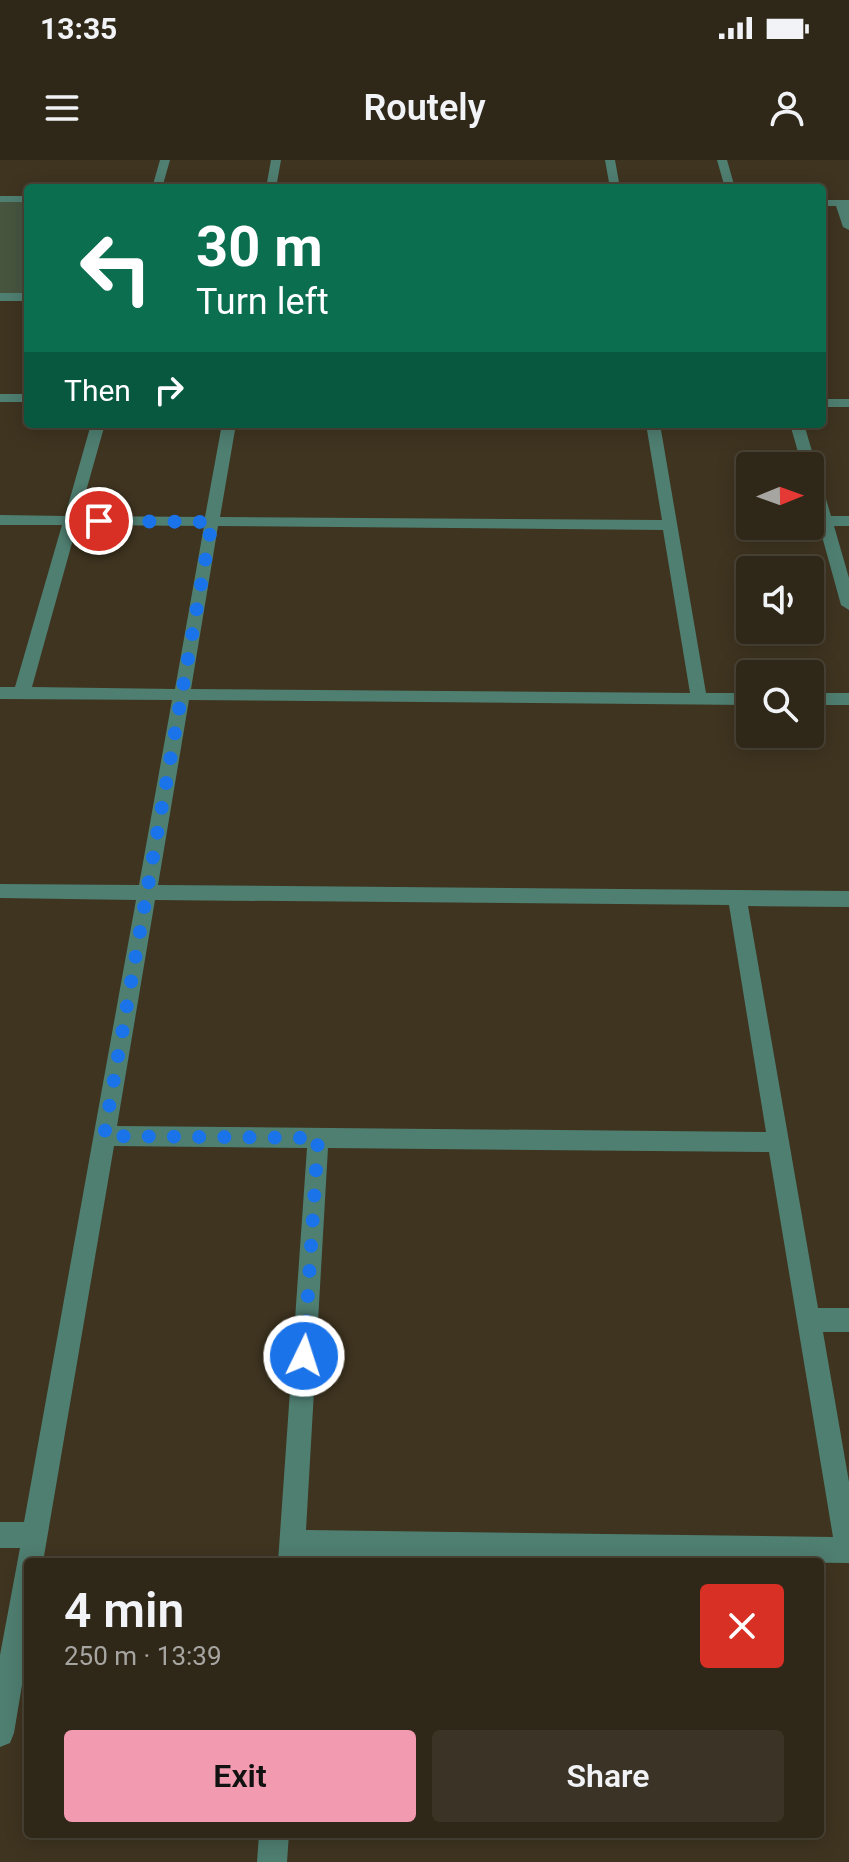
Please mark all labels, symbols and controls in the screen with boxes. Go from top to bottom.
text: 13:35 [40,11,117,46]
icon: menu [40,86,84,130]
icon: person [765,86,809,130]
text: Routely [363,87,486,129]
text: 30 m [196,214,323,280]
icon: left [64,216,168,320]
text: Turn left [196,281,329,323]
icon: right [147,368,191,412]
text: Then [64,373,131,408]
north arrow [736,452,824,540]
map controls [736,452,824,748]
pin [65,487,133,555]
icon: arrive [77,499,121,543]
button: sound [736,556,824,644]
button: search [736,660,824,748]
position arrow [262,1314,346,1398]
text: 4 min [64,1582,184,1639]
button: close [700,1584,784,1668]
text: 250 m · 13:39 [64,1641,222,1671]
button: Exit [64,1730,416,1822]
button: Share [432,1730,784,1822]

